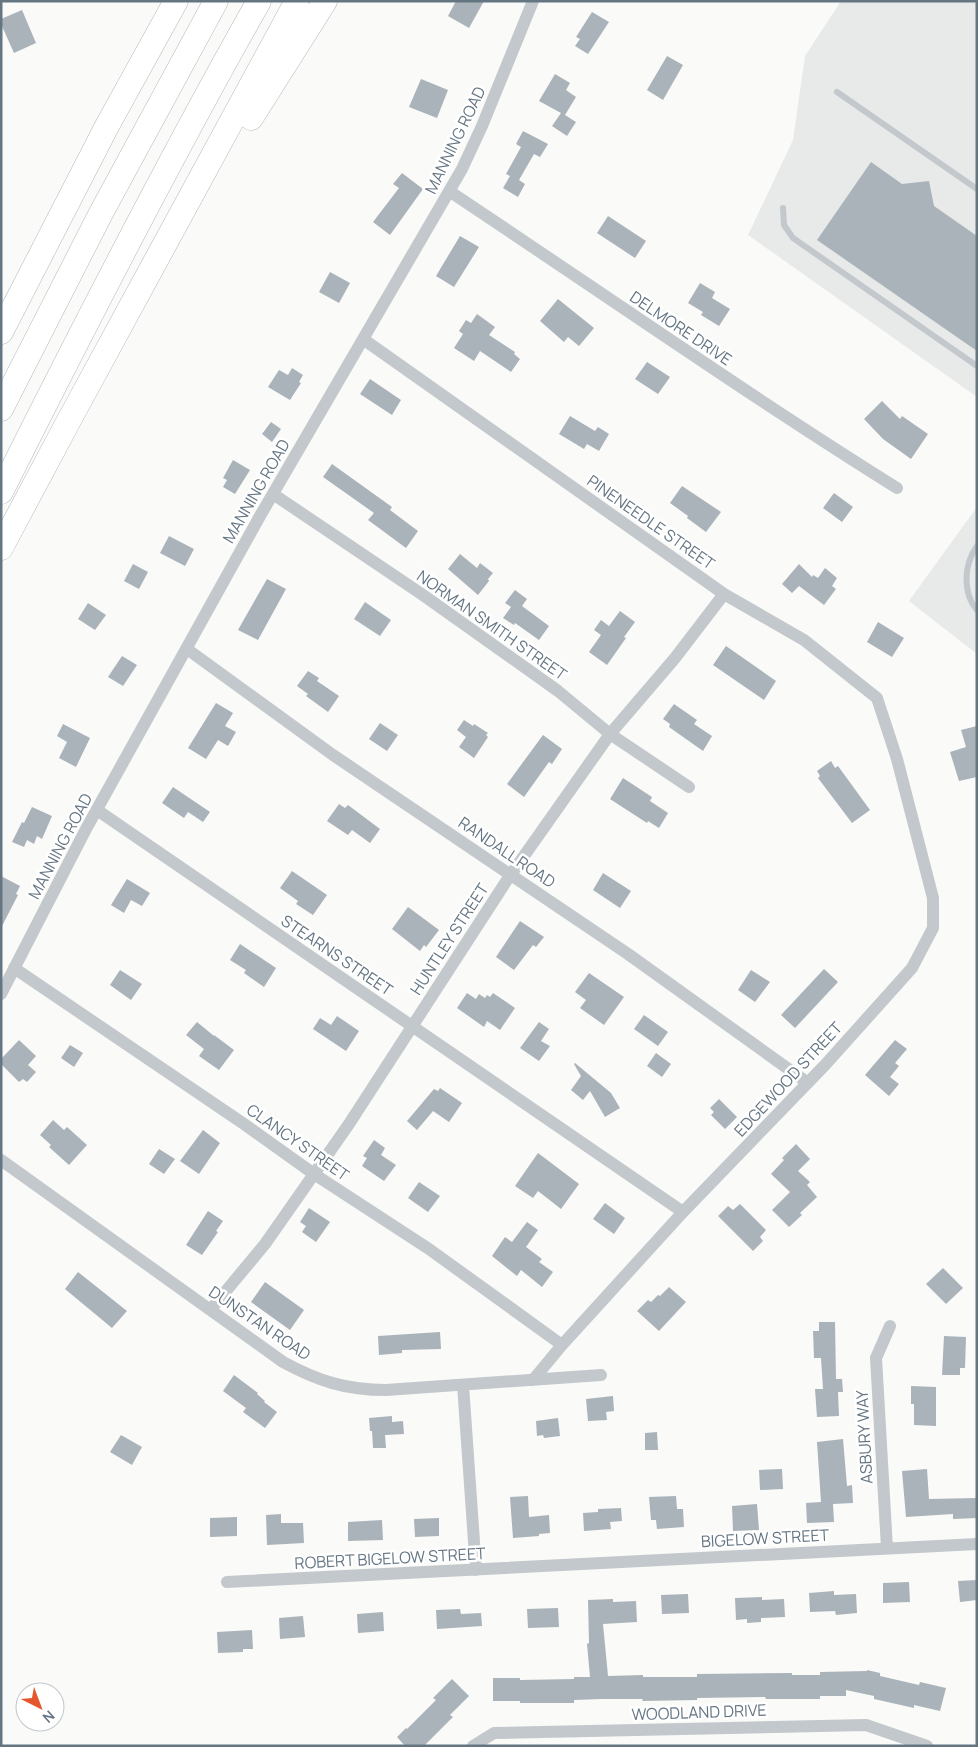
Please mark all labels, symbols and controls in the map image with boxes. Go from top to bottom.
street label: MANNING ROAD [419,82,491,197]
street label: DELMORE DRIVE [626,286,736,370]
street label: MANNING ROAD [217,435,295,547]
street label: PINENEEDLE STREET [583,470,720,575]
street label: NORMAN SMITH STREET [413,565,572,685]
street label: MANNING ROAD [23,789,97,903]
street label: RANDALL ROAD [454,811,560,893]
street label: HUNTLEY STREET [405,879,494,999]
street label: STEARNS STREET [277,910,397,1001]
street label: EDGEWOOD STREET [729,1017,847,1141]
street label: CLANCY STREET [242,1098,354,1186]
street label: DUNSTAN ROAD [205,1281,315,1365]
street label: ASBURY WAY [851,1389,877,1485]
street label: BIGELOW STREET [700,1524,830,1552]
street label: ROBERT BIGELOW STREET [294,1542,487,1574]
north arrow [15,1682,65,1732]
street label: WOODLAND DRIVE [631,1699,767,1725]
text: N [39,1707,59,1727]

